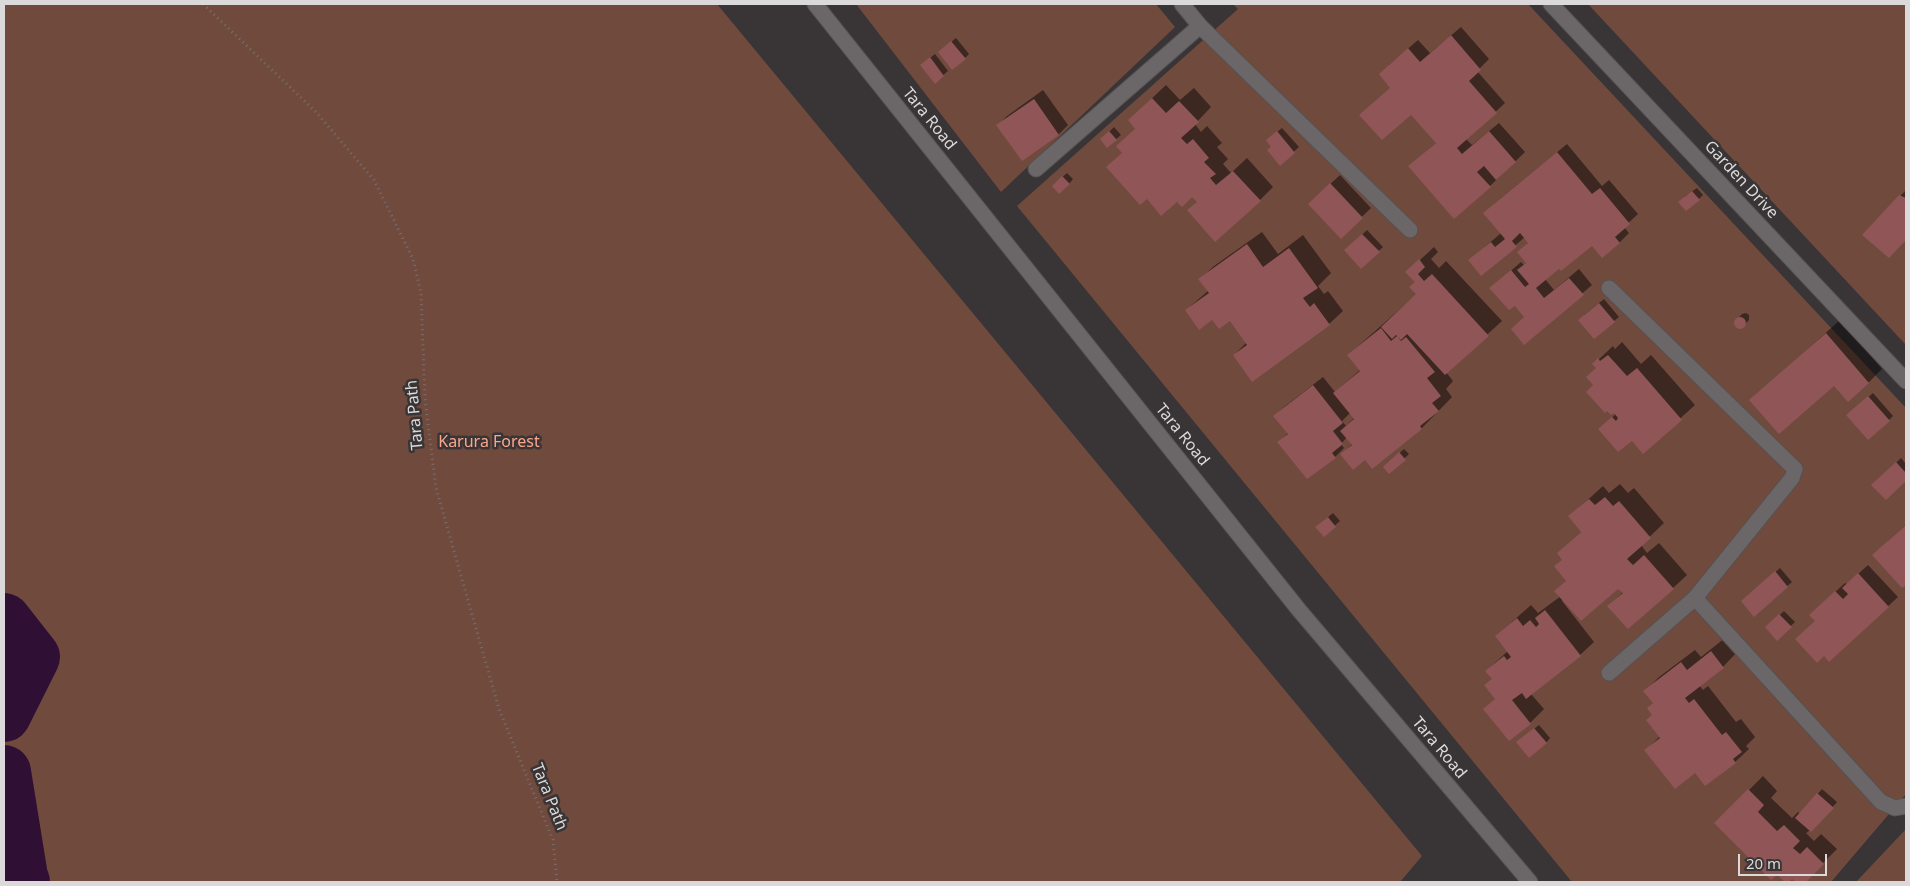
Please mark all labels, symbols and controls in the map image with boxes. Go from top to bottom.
street label: Tara Road [898,84,960,154]
street label: Garden Drive [1700,137,1782,223]
street label: Tara Path [402,379,428,451]
street label: Tara Road [1151,400,1213,470]
park label: Karura Forest [438,432,540,452]
street label: Tara Road [1408,713,1470,783]
street label: Tara Path [527,761,571,833]
scale bar [1740,844,1829,876]
text: 20 m [1746,853,1781,873]

